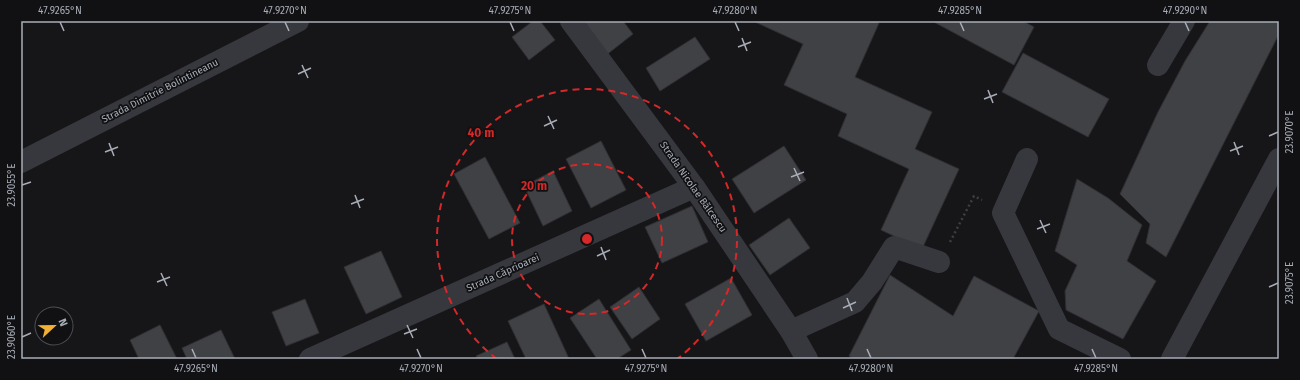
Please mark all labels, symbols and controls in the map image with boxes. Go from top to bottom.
text: 47.9265°N [38,5,82,17]
text: 47.9270°N [263,5,307,17]
text: 47.9275°N [489,5,531,17]
text: 47.9280°N [713,5,757,17]
text: 47.9285°N [938,5,982,17]
text: 47.9290°N [1163,5,1207,17]
street label: Strada Dimitrie Bolintineanu [100,56,220,126]
text: 23.9070°E [1284,110,1296,154]
text: 40 m [468,126,494,140]
street label: Strada Nicolae Bălcescu [657,139,729,235]
text: 23.9055°E [6,163,18,207]
text: 20 m [521,179,547,193]
centre of rings [580,232,594,246]
street label: Strada Căprioarei [465,251,542,294]
text: 23.9075°E [1284,262,1296,304]
north arrow [34,306,74,346]
text: 23.9060°E [6,315,18,359]
text: N [55,317,70,328]
text: 47.9265°N [174,363,218,375]
text: 47.9270°N [399,363,443,375]
text: 47.9275°N [625,363,667,375]
text: 47.9280°N [849,363,893,375]
text: 47.9285°N [1074,363,1118,375]

